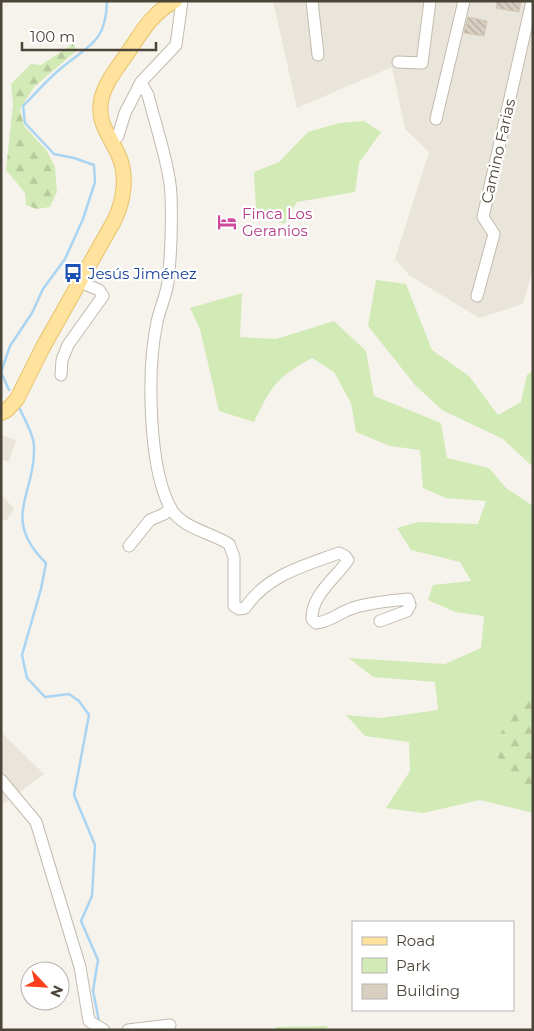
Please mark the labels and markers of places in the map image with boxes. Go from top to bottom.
place label: Finca Los Geranios [242,204,312,240]
hotel icon: Finca Los Geranios [216,211,238,233]
bus stop icon: Jesús Jiménez [62,262,84,284]
place label: Jesús Jiménez [87,264,197,283]

